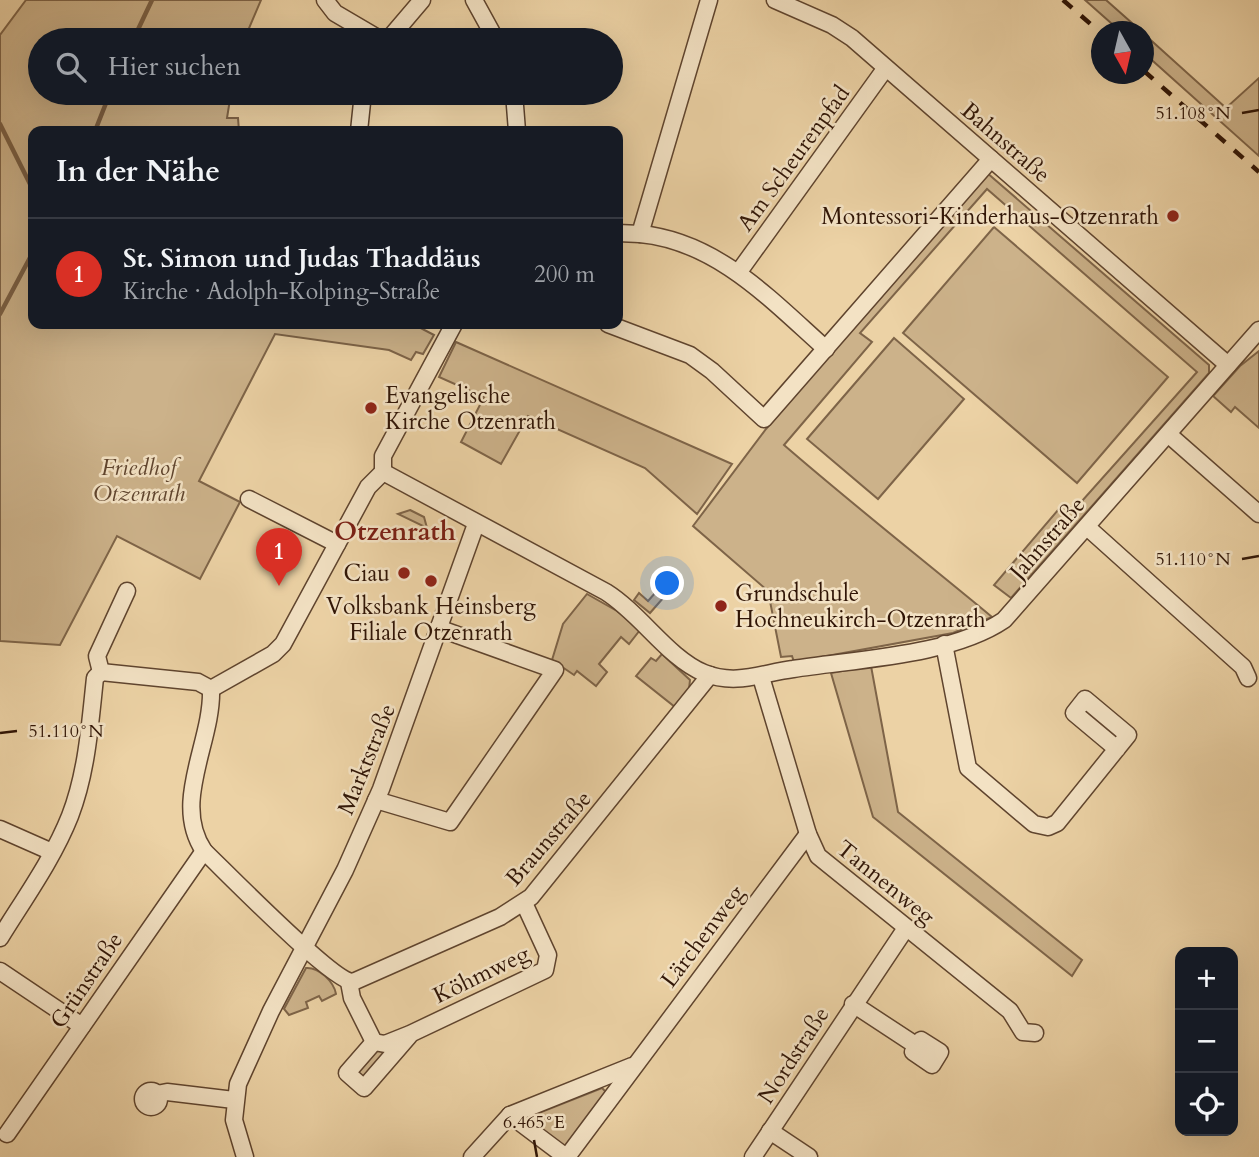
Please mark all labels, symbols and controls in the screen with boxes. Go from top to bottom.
north arrow [1091,21,1154,84]
search box [28,28,623,105]
icon: search [52,48,90,86]
text: Hier suchen [108,49,241,84]
street label: Am Scheurenpfad [730,79,857,237]
street label: Bahnstraße [954,95,1057,190]
text: 51.108°N [1155,101,1231,126]
text: In der Nähe [56,151,220,192]
place label: Montessori-Kinderhaus-Otzenrath [821,201,1159,232]
marker: Montessori-Kinderhaus-Otzenrath [1165,208,1181,224]
text: St. Simon und Judas Thaddäus [123,241,481,276]
text: 1 [73,259,85,290]
text: 200 m [534,259,595,290]
text: Kirche · Adolph-Kolping-Straße [123,276,440,307]
place label: Evangelische Kirche Otzenrath [385,380,556,437]
marker: Evangelische Kirche Otzenrath [363,400,379,416]
park label: Friedhof Otzenrath [93,452,185,509]
street label: Jahnstraße [1001,490,1092,589]
district label: Otzenrath [334,514,456,549]
pin: 1 [256,528,302,586]
text: 51.110°N [1155,547,1231,572]
place label: Ciau [343,558,390,589]
marker: Ciau [396,565,412,581]
your location [650,566,684,600]
marker: Volksbank Heinsberg Filiale Otzenrath [423,573,439,589]
place label: Grundschule Hochneukirch-Otzenrath [735,578,986,635]
place label: Volksbank Heinsberg Filiale Otzenrath [326,591,536,648]
marker: Grundschule Hochneukirch-Otzenrath [713,598,729,614]
street label: Marktstraße [330,699,403,819]
text: 51.110°N [28,719,104,744]
street label: Braunstraße [498,784,598,893]
street label: Tannenweg [830,833,941,932]
street label: Lärchenweg [654,879,751,994]
street label: Grünstraße [43,926,130,1034]
street label: Köhmweg [428,938,535,1011]
map controls [1175,947,1238,1136]
button: + [1175,947,1238,1010]
street label: Nordstraße [750,1001,836,1110]
button: − [1175,1010,1238,1073]
button: locate [1175,1073,1238,1136]
text: 6.465°E [503,1110,565,1135]

